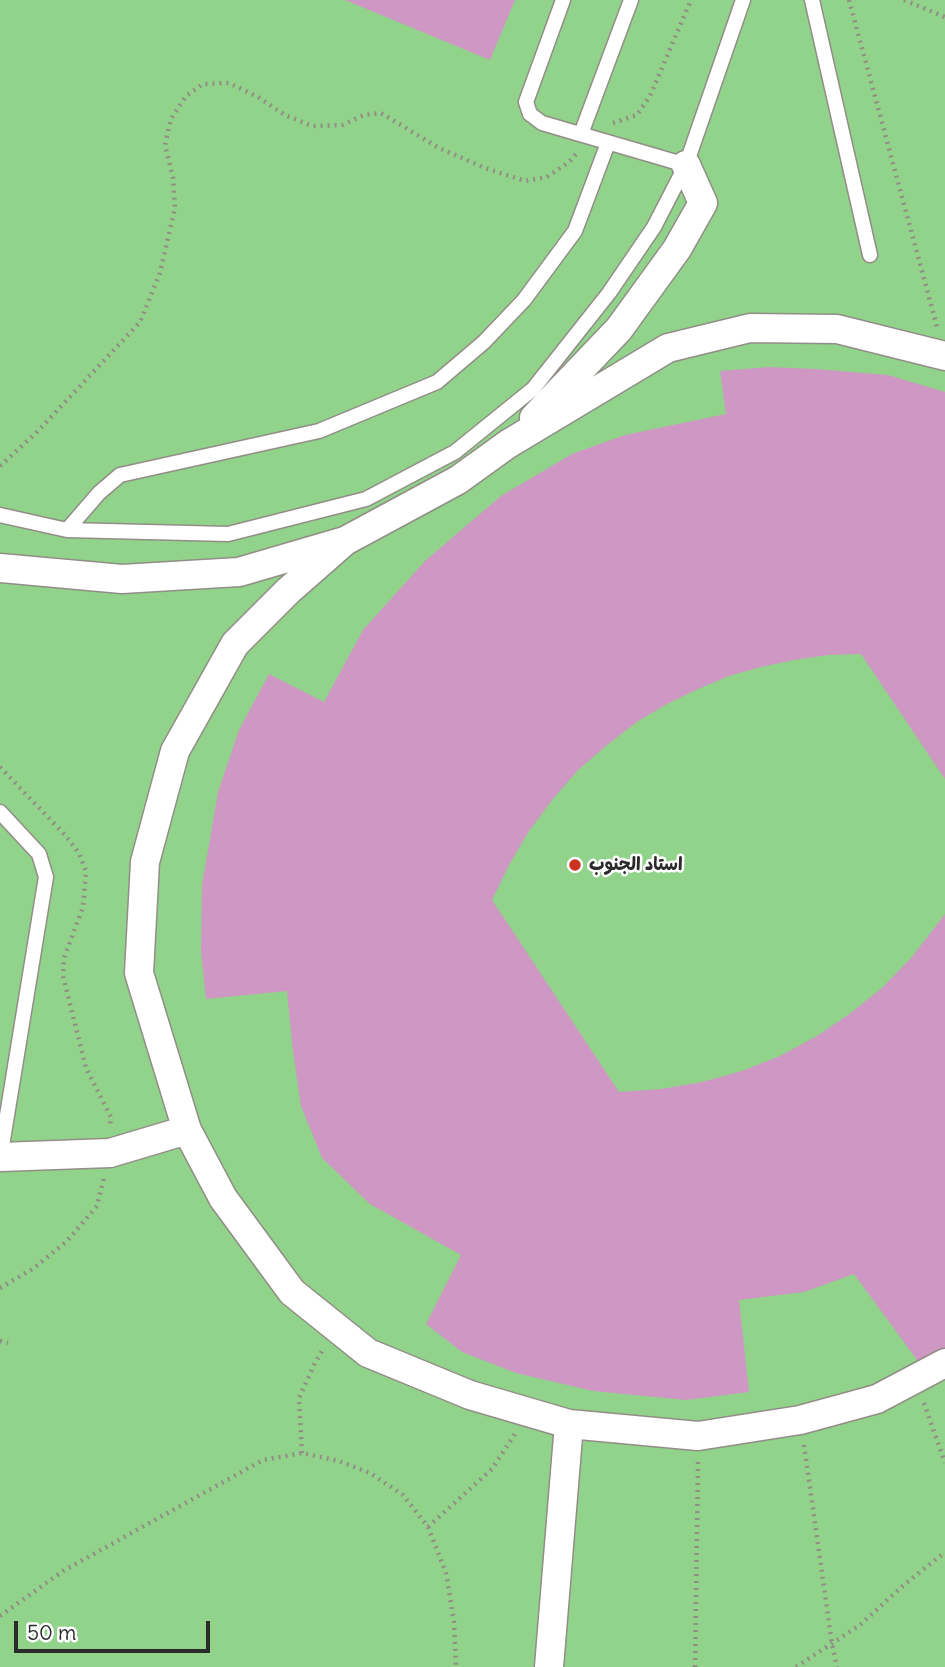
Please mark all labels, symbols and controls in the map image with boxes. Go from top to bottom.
place label: استاد الجنوب [589,854,682,876]
marker: استاد الجنوب [567,857,583,873]
scale bar [18,1608,214,1652]
text: 50 m [27,1619,76,1646]

